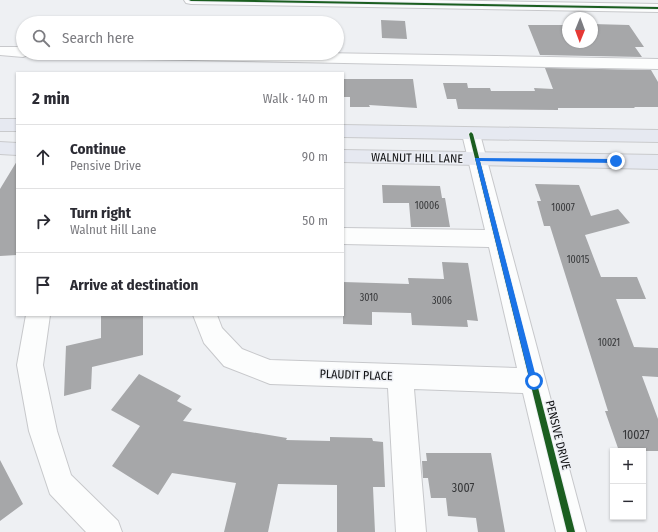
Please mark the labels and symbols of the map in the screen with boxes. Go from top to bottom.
north arrow [562,12,598,48]
street label: WALNUT HILL LANE [371,150,463,166]
route end [607,152,625,170]
house number: 10006 [415,200,439,212]
house number: 10007 [551,202,575,214]
house number: 10015 [567,254,590,266]
house number: 3010 [360,292,378,304]
house number: 3006 [432,295,452,307]
house number: 10021 [598,337,620,349]
street label: PLAUDIT PLACE [319,367,393,383]
route start [525,372,543,390]
street label: PENSIVE DRIVE [543,399,573,472]
house number: 10027 [622,428,650,442]
house number: 3007 [452,481,474,495]

